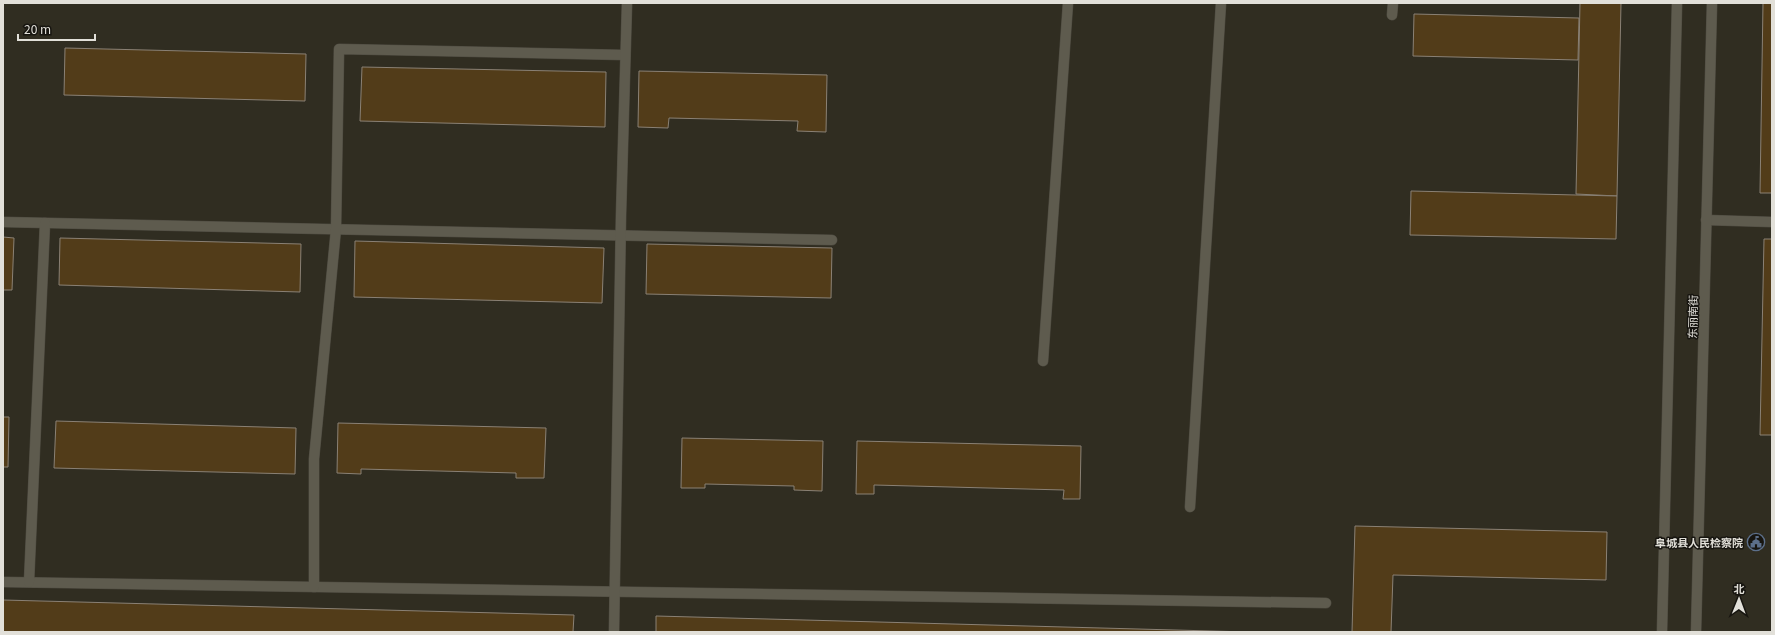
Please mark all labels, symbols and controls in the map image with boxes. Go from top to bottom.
scale bar [18,16,95,42]
text: 20 m [24,20,51,37]
street label: 东丽南街 [1684,295,1700,339]
public building icon: 阜城县人民检察院 [1746,532,1766,552]
place label: 阜城县人民检察院 [1655,534,1743,550]
north arrow [1719,579,1759,619]
text: 北 [1734,580,1745,596]

